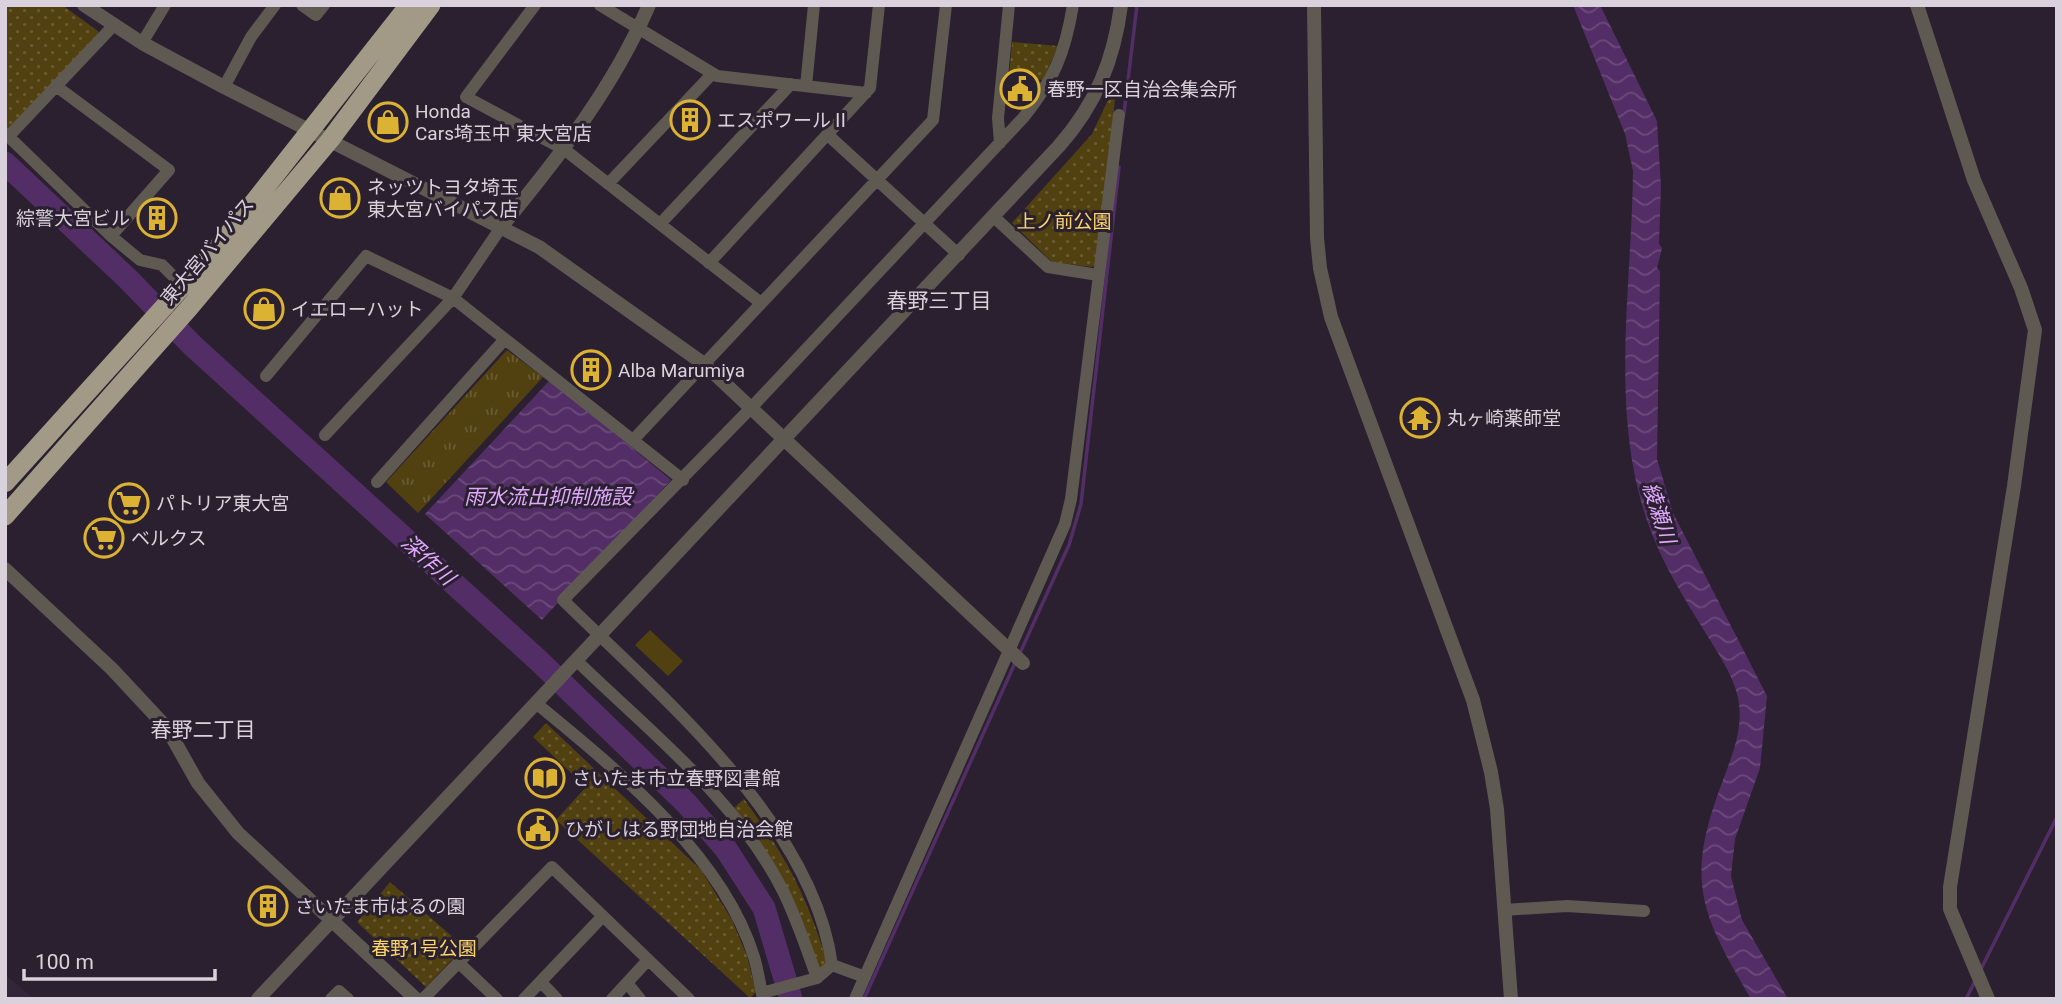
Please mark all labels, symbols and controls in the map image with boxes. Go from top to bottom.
public building icon: 春野一区自治会集会所 [999,68,1041,110]
place label: 春野一区自治会集会所 [1047,78,1237,101]
building icon: エスポワールⅡ [669,99,711,141]
place label: Honda Cars埼玉中 東大宮店 [415,100,592,145]
shop icon: Honda Cars埼玉中 東大宮店 [367,101,409,143]
place label: エスポワールⅡ [717,109,850,132]
place label: ネッツトヨタ埼玉 東大宮バイパス店 [367,176,519,221]
shop icon: ネッツトヨタ埼玉 東大宮バイパス店 [319,177,361,219]
street label: 東大宮バイパス [156,193,259,310]
building icon: 綜警大宮ビル [136,197,178,239]
place label: 綜警大宮ビル [16,207,130,230]
park label: 上ノ前公園 [1016,210,1112,233]
shop icon: イエローハット [243,288,285,330]
district label: 春野三丁目 [887,289,992,313]
place label: イエローハット [291,298,423,321]
building icon: Alba Marumiya [570,349,612,391]
place label: Alba Marumiya [618,359,745,382]
temple icon: 丸ヶ崎薬師堂 [1399,397,1441,439]
place label: 丸ヶ崎薬師堂 [1447,407,1561,430]
water label: 綾瀬川 [1638,479,1681,549]
supermarket icon: パトリア東大宮 [108,482,150,524]
water label: 雨水流出抑制施設 [464,485,635,509]
place label: パトリア東大宮 [156,492,290,515]
supermarket icon: ベルクス [83,517,125,559]
place label: ベルクス [131,527,206,550]
water label: 深作川 [397,530,461,591]
district label: 春野二丁目 [151,718,256,742]
library icon: さいたま市立春野図書館 [524,757,566,799]
place label: さいたま市立春野図書館 [572,767,780,790]
public building icon: ひがしはる野団地自治会館 [517,808,559,850]
place label: ひがしはる野団地自治会館 [565,818,793,841]
building icon: さいたま市はるの園 [247,885,289,927]
place label: さいたま市はるの園 [295,895,465,918]
scale bar [24,937,215,981]
park label: 春野1号公園 [371,937,477,960]
text: 100 m [35,950,94,974]

